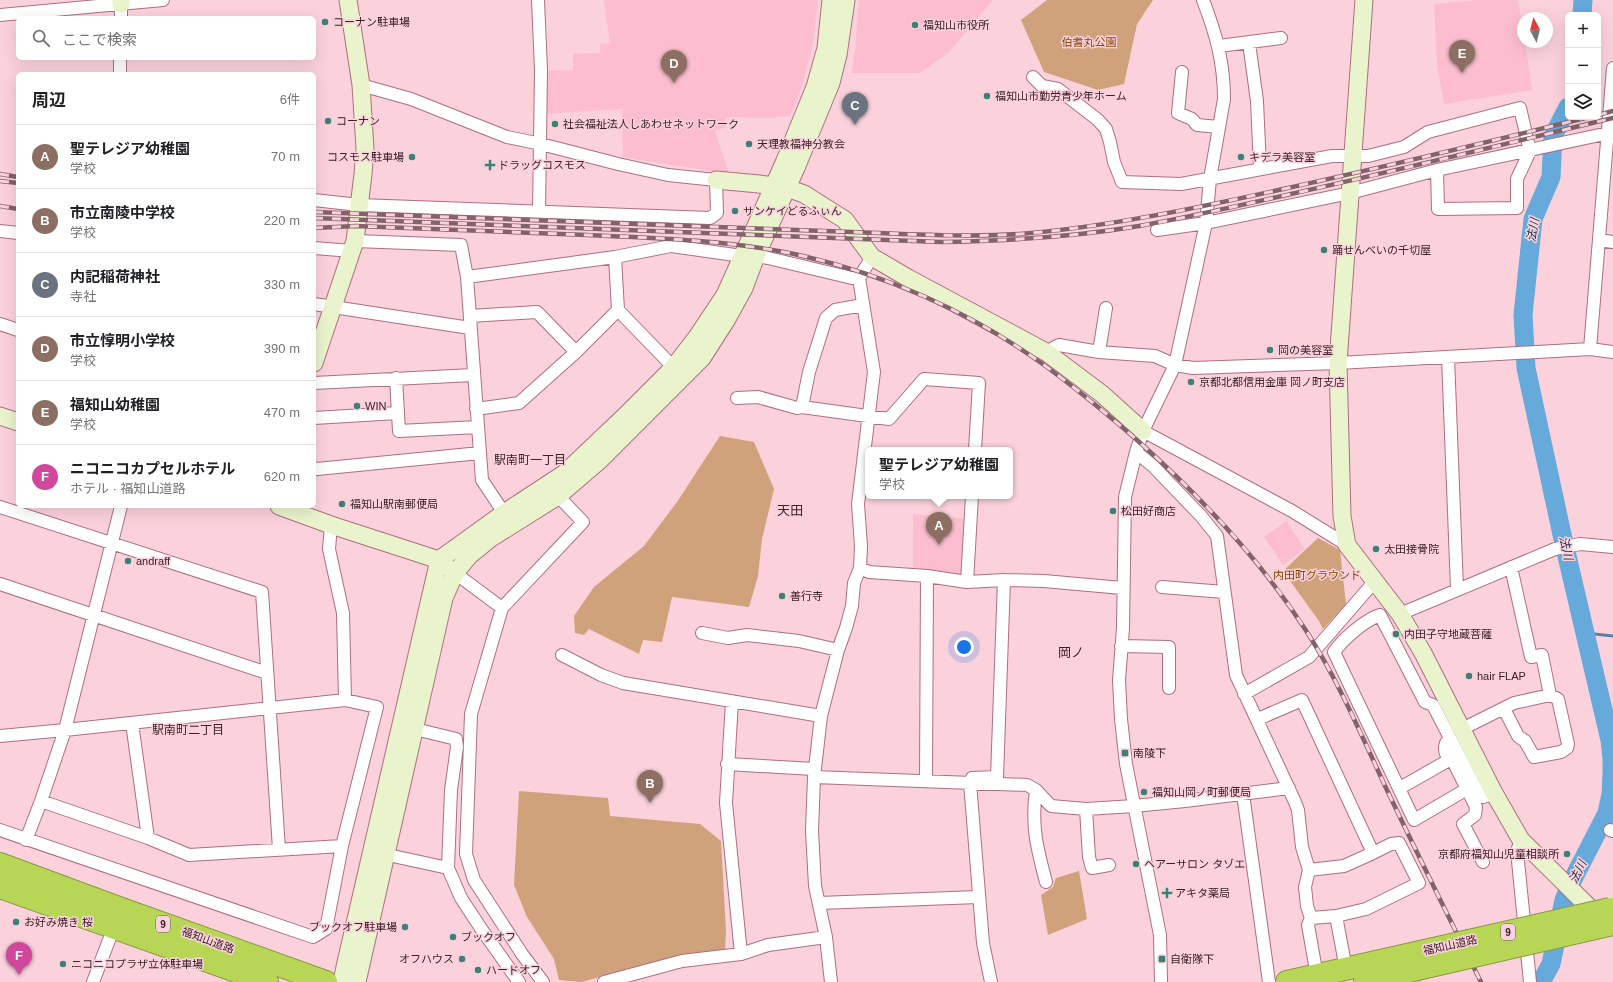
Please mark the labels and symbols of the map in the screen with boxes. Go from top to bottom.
north arrow [1517,12,1553,48]
place label: コーナン駐車場 [333,16,410,28]
marker: コーナン駐車場 [320,17,330,27]
place label: 福知山市役所 [923,19,990,31]
marker: 福知山市役所 [910,20,920,30]
park label: 伯耆丸公園 [1062,36,1117,48]
pin: E [1449,40,1475,73]
pin: D [661,50,687,83]
place label: 福知山市勤労青少年ホーム [995,90,1127,102]
marker: 福知山市勤労青少年ホーム [982,91,992,101]
pin: C [842,92,868,125]
place label: コーナン [336,115,380,127]
marker: コーナン [323,116,333,126]
place label: 社会福祉法人しあわせネットワーク [563,118,739,130]
marker: 社会福祉法人しあわせネットワーク [550,119,560,129]
place label: 天理教福神分教会 [757,138,845,150]
marker: 天理教福神分教会 [744,139,754,149]
place label: コスモス駐車場 [327,151,404,163]
place label: キデラ美容室 [1249,151,1315,163]
marker: コスモス駐車場 [407,152,417,162]
marker: キデラ美容室 [1236,152,1246,162]
place label: ドラッグコスモス [498,159,586,171]
marker: ドラッグコスモス [485,160,495,170]
place label: サンケイどるふぃん [743,205,842,217]
marker: サンケイどるふぃん [730,206,740,216]
water label: 法川 [1524,215,1542,243]
place label: 踊せんべいの千切屋 [1332,244,1431,256]
marker: 踊せんべいの千切屋 [1319,245,1329,255]
place label: 岡の美容室 [1278,344,1333,356]
marker: 岡の美容室 [1265,345,1275,355]
place label: 京都北都信用金庫 岡ノ町支店 [1199,376,1345,388]
marker: 京都北都信用金庫 岡ノ町支店 [1186,377,1196,387]
place label: WIN [365,400,386,412]
marker: WIN [352,401,362,411]
district label: 駅南町一丁目 [494,453,566,467]
place label: 福知山駅南郵便局 [350,498,438,510]
marker: 福知山駅南郵便局 [337,499,347,509]
district label: 天田 [777,503,803,518]
place label: 松田好商店 [1121,505,1176,517]
marker: 松田好商店 [1108,506,1118,516]
pin: A [926,512,952,545]
water label: 法川 [1556,535,1576,563]
place label: 太田接骨院 [1384,543,1439,555]
marker: 太田接骨院 [1371,544,1381,554]
place label: andraff [136,555,171,567]
marker: andraff [123,556,133,566]
park label: 内田町グラウンド [1273,569,1361,581]
place label: 善行寺 [790,590,823,602]
marker: 善行寺 [777,591,787,601]
place label: 内田子守地蔵菩薩 [1404,628,1492,640]
marker: 内田子守地蔵菩薩 [1391,629,1401,639]
your location [954,637,974,657]
district label: 岡ノ [1058,645,1084,660]
place label: hair FLAP [1477,670,1526,682]
marker: hair FLAP [1464,671,1474,681]
district label: 駅南町二丁目 [152,723,224,737]
place label: 南陵下 [1133,747,1166,759]
marker: 南陵下 [1120,748,1130,758]
pin: B [637,770,663,803]
place label: 福知山岡ノ町郵便局 [1152,786,1251,798]
marker: 福知山岡ノ町郵便局 [1139,787,1149,797]
place label: 京都府福知山児童相談所 [1438,848,1560,860]
marker: 京都府福知山児童相談所 [1562,849,1572,859]
water label: 法川 [1566,856,1590,886]
place label: ヘアーサロン タゾエ [1144,858,1245,870]
marker: ヘアーサロン タゾエ [1131,859,1141,869]
place label: アキタ薬局 [1175,887,1230,899]
marker: アキタ薬局 [1162,888,1172,898]
place label: お好み焼き 桜 [24,916,93,928]
road number: 9 [156,916,170,932]
marker: お好み焼き 桜 [11,917,21,927]
place label: ブックオフ駐車場 [309,921,397,933]
marker: ブックオフ駐車場 [400,922,410,932]
road number: 9 [1501,924,1515,940]
street label: 福知山道路 [180,925,236,955]
place label: ブックオフ [461,931,516,943]
marker: ブックオフ [448,932,458,942]
street label: 福知山道路 [1422,933,1478,957]
pin: F [6,942,32,975]
place label: オフハウス [399,953,454,965]
place label: 自衛隊下 [1170,953,1214,965]
marker: オフハウス [457,954,467,964]
marker: 自衛隊下 [1157,954,1167,964]
place label: ニコニコプラザ立体駐車場 [71,958,203,970]
marker: ニコニコプラザ立体駐車場 [58,959,68,969]
place label: ハードオフ [486,964,541,976]
marker: ハードオフ [473,965,483,975]

